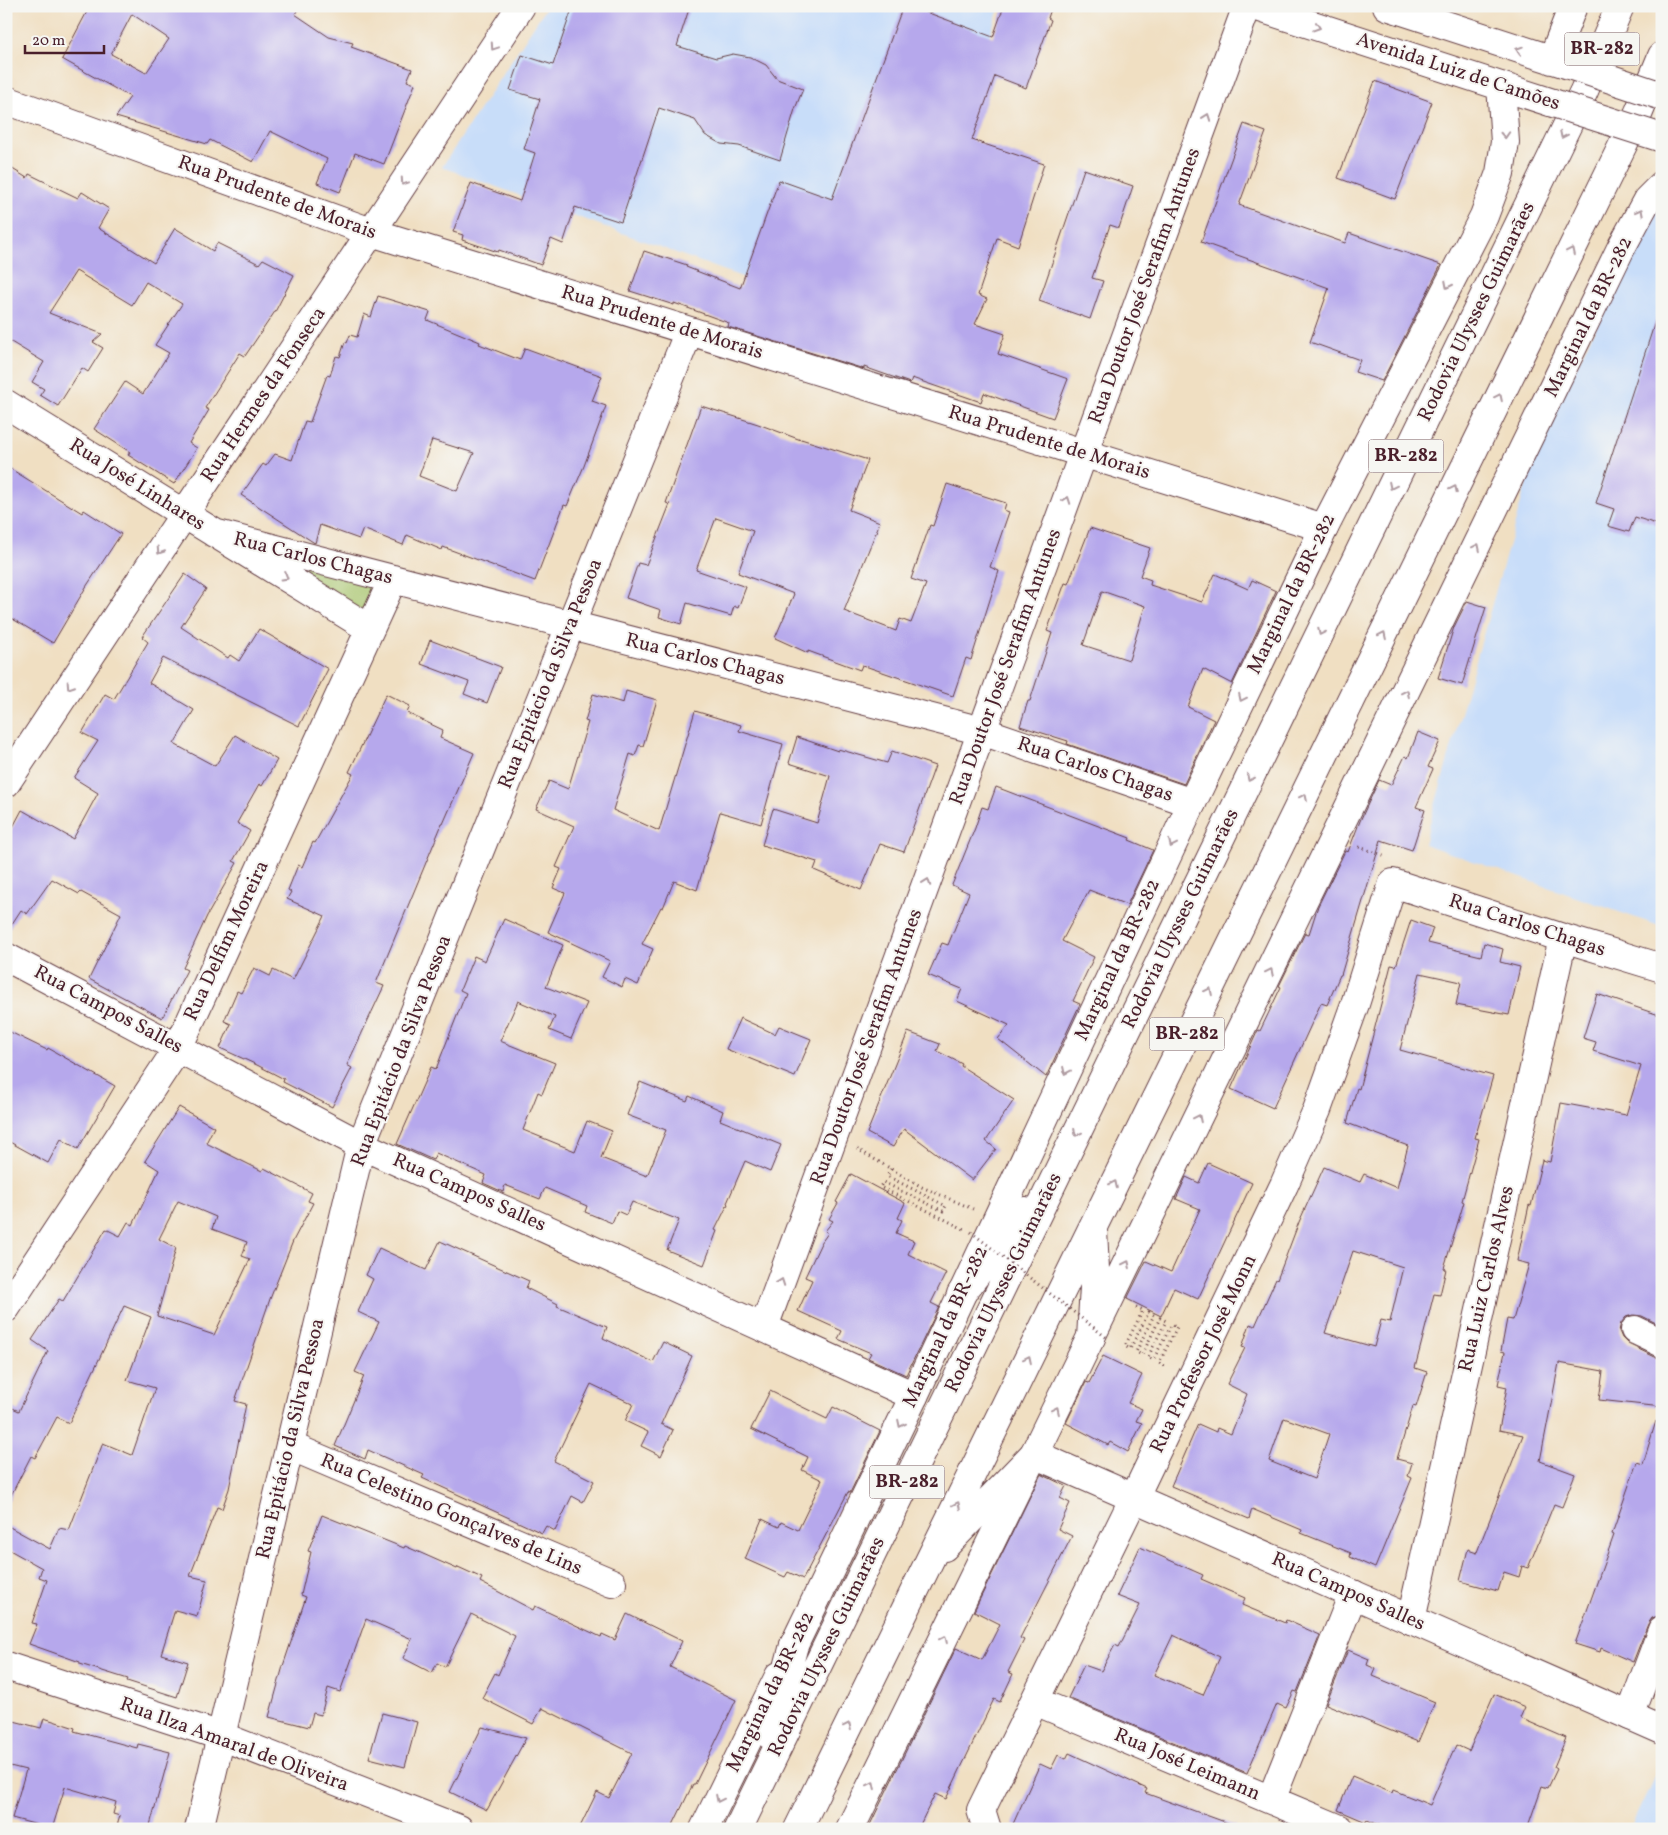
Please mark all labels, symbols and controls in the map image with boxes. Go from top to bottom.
one-way arrow [1312,21,1320,31]
scale bar [25,22,104,54]
street label: Avenida Luiz de Camões [1353,26,1563,118]
text: 20 m [32,31,65,52]
road number: BR-282 [1564,33,1640,66]
one-way arrow [491,42,501,51]
one-way arrow [1516,45,1524,55]
one-way arrow [1201,113,1211,122]
one-way arrow [1559,130,1569,139]
one-way arrow [1499,131,1510,139]
street label: Rua Doutor José Serafim Antunes [1082,144,1208,428]
street label: Rua Prudente de Morais [174,149,380,247]
one-way arrow [401,177,411,186]
street label: Rodovia Ulysses Guimarães [1411,197,1543,427]
one-way arrow [1634,209,1644,218]
street label: Marginal da BR-282 [1538,232,1640,402]
one-way arrow [1565,247,1575,256]
street label: Rua Prudente de Morais [558,279,766,367]
one-way arrow [1444,280,1454,289]
street label: Rua Hermes da Fonseca [195,302,333,488]
one-way arrow [1493,393,1504,402]
street label: Rua Prudente de Morais [945,399,1153,487]
street label: Rua José Linhares [64,432,210,538]
road number: BR-282 [1368,440,1444,472]
one-way arrow [1388,481,1398,490]
one-way arrow [1448,485,1458,494]
one-way arrow [1061,496,1071,505]
street label: Marginal da BR-282 [1241,509,1343,679]
street label: Rua Doutor José Serafim Antunes [943,525,1069,809]
street label: Rua Carlos Chagas [230,526,396,592]
one-way arrow [1471,543,1481,552]
one-way arrow [157,545,166,555]
street label: Rua Epitácio da Silva Pessoa [492,555,610,793]
one-way arrow [280,571,289,581]
street label: Rua Carlos Chagas [622,627,788,693]
one-way arrow [1317,627,1327,636]
one-way arrow [1377,631,1387,640]
one-way arrow [67,681,76,690]
one-way arrow [1400,689,1410,698]
one-way arrow [1238,693,1248,702]
street label: Rua Carlos Chagas [1013,730,1177,810]
one-way arrow [1246,773,1256,782]
one-way arrow [1298,793,1308,802]
street label: Rodovia Ulysses Guimarães [1115,804,1247,1034]
one-way arrow [1168,839,1178,848]
street label: Rua Delfim Moreira [177,856,277,1026]
street label: Marginal da BR-282 [1068,874,1168,1046]
one-way arrow [921,879,931,887]
street label: Rua Carlos Chagas [1445,887,1609,965]
street label: Rua Doutor José Serafim Antunes [804,905,930,1189]
street label: Rua Epitácio da Silva Pessoa [345,931,459,1171]
street label: Rua Campos Salles [28,959,188,1061]
one-way arrow [1264,969,1274,978]
one-way arrow [1202,987,1213,996]
road number: BR-282 [1150,1018,1224,1050]
one-way arrow [1062,1066,1072,1075]
one-way arrow [1192,1115,1202,1124]
one-way arrow [1073,1128,1083,1137]
street label: Rua Campos Salles [388,1147,550,1239]
street label: Rodovia Ulysses Guimarães [938,1168,1070,1398]
one-way arrow [1108,1180,1118,1189]
street label: Rua Luiz Carlos Alves [1452,1183,1522,1375]
street label: Marginal da BR-282 [896,1241,996,1413]
street label: Rua Professor José Monn [1144,1250,1264,1458]
one-way arrow [1121,1261,1131,1270]
one-way arrow [775,1278,785,1286]
street label: Rua Epitácio da Silva Pessoa [250,1316,332,1562]
one-way arrow [1022,1355,1033,1364]
one-way arrow [1050,1407,1060,1416]
one-way arrow [897,1419,907,1428]
street label: Rua Celestino Gonçalves de Lins [316,1447,586,1583]
road number: BR-282 [870,1465,944,1498]
one-way arrow [951,1501,961,1510]
street label: Rodovia Ulysses Guimarães [761,1532,893,1762]
street label: Rua Campos Salles [1267,1546,1429,1638]
street label: Marginal da BR-282 [720,1607,822,1777]
one-way arrow [937,1635,948,1644]
street label: Rua Ilza Amaral de Oliveira [116,1691,352,1799]
one-way arrow [842,1722,852,1731]
street label: Rua José Leimann [1110,1722,1265,1808]
one-way arrow [866,1781,876,1790]
one-way arrow [715,1794,725,1803]

